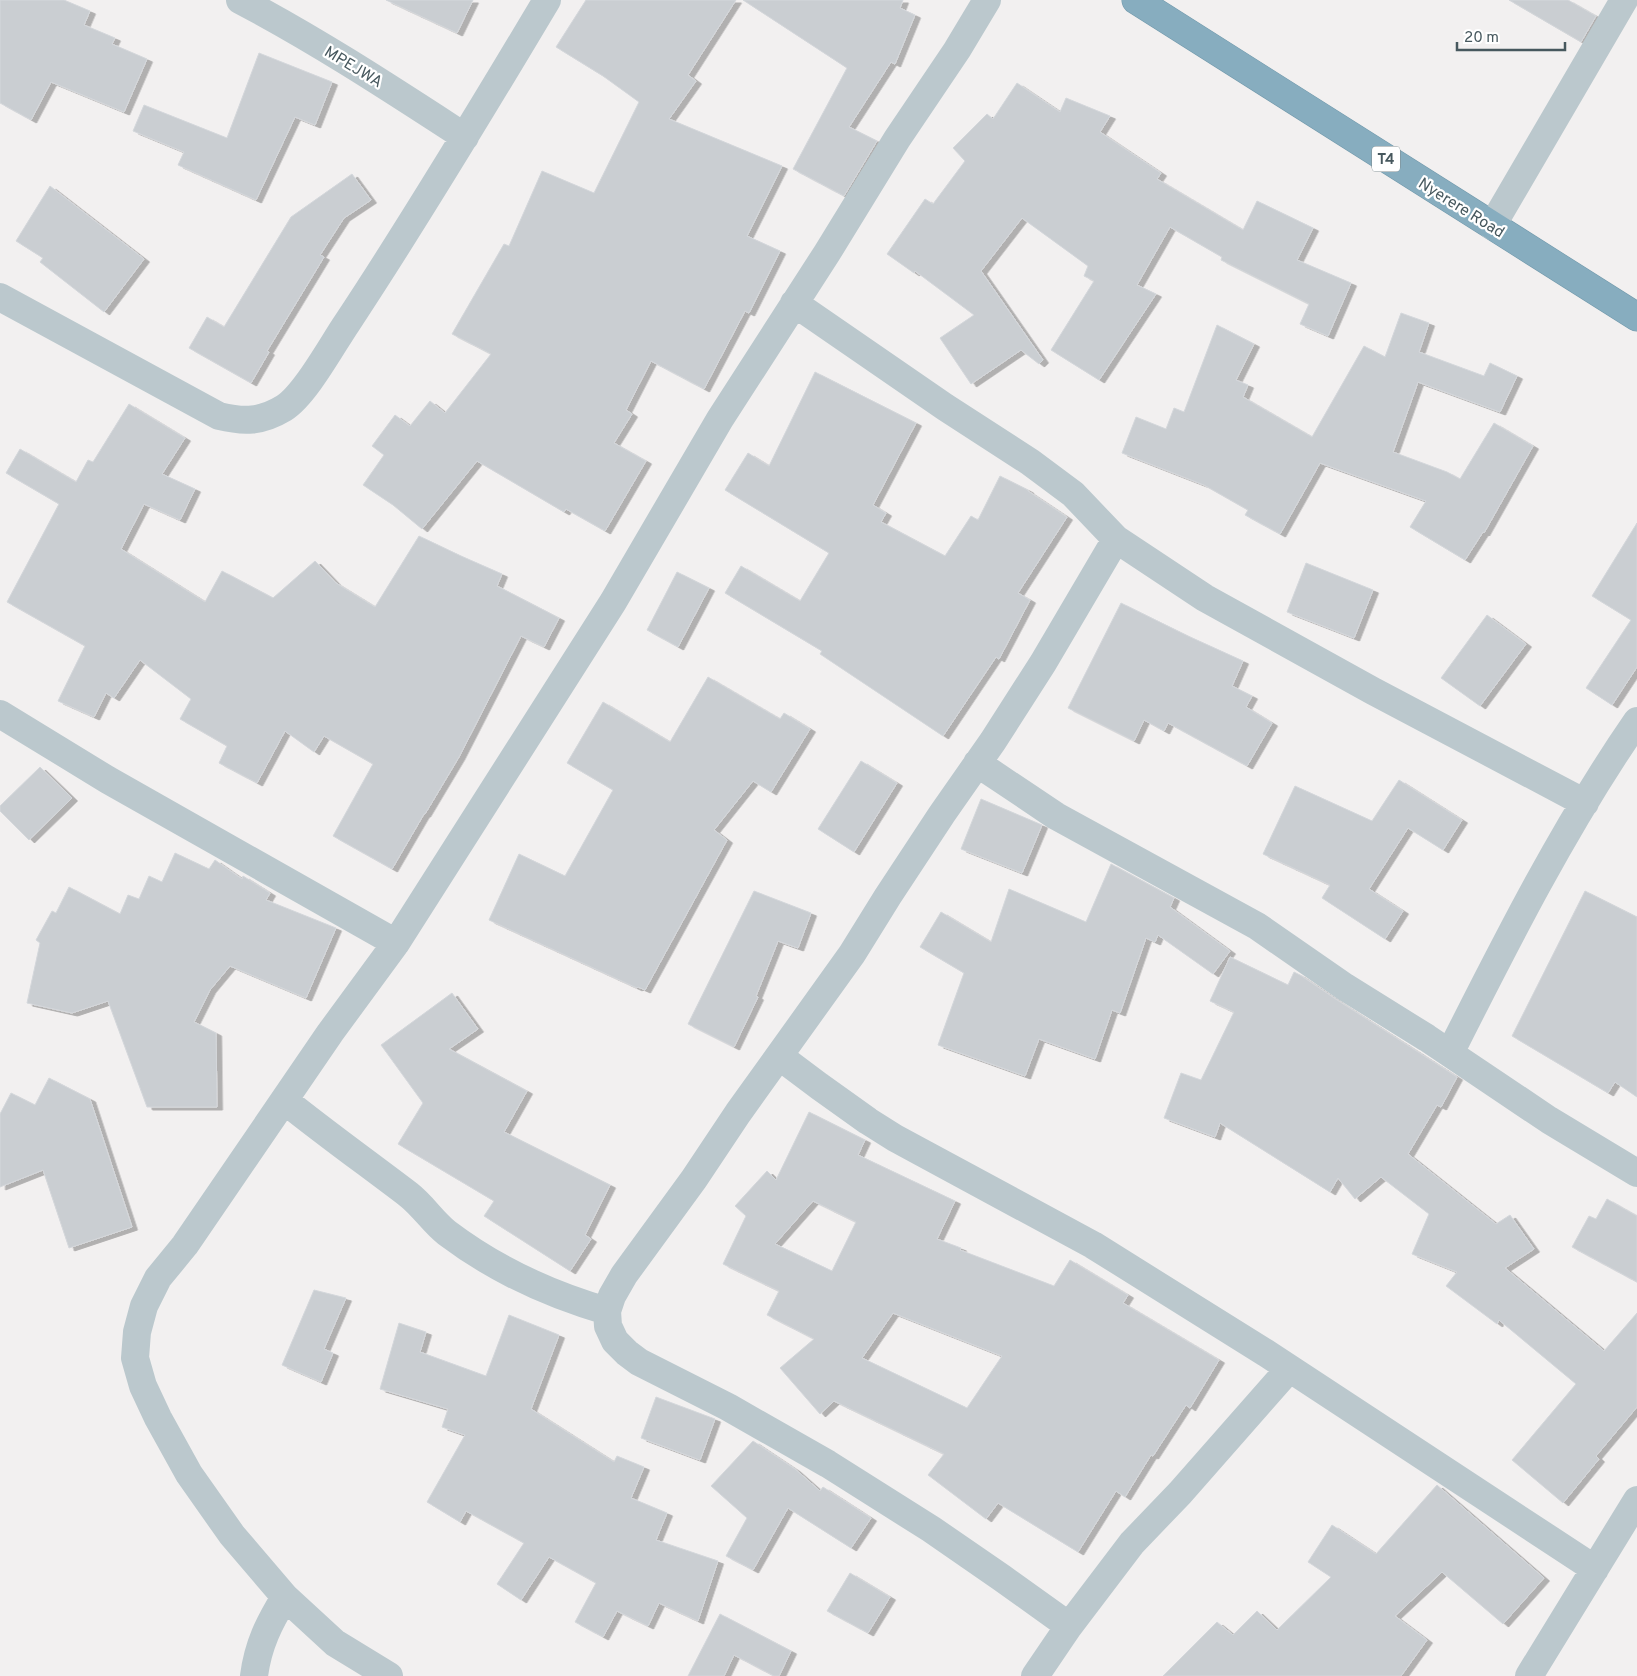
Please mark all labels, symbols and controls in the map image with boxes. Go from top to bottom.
scale bar [1457,20,1564,52]
text: 20 m [1464,29,1499,48]
street label: MPEJWA [320,43,386,93]
road number: T4 [1372,146,1400,172]
street label: Nyerere Road [1414,174,1508,243]

